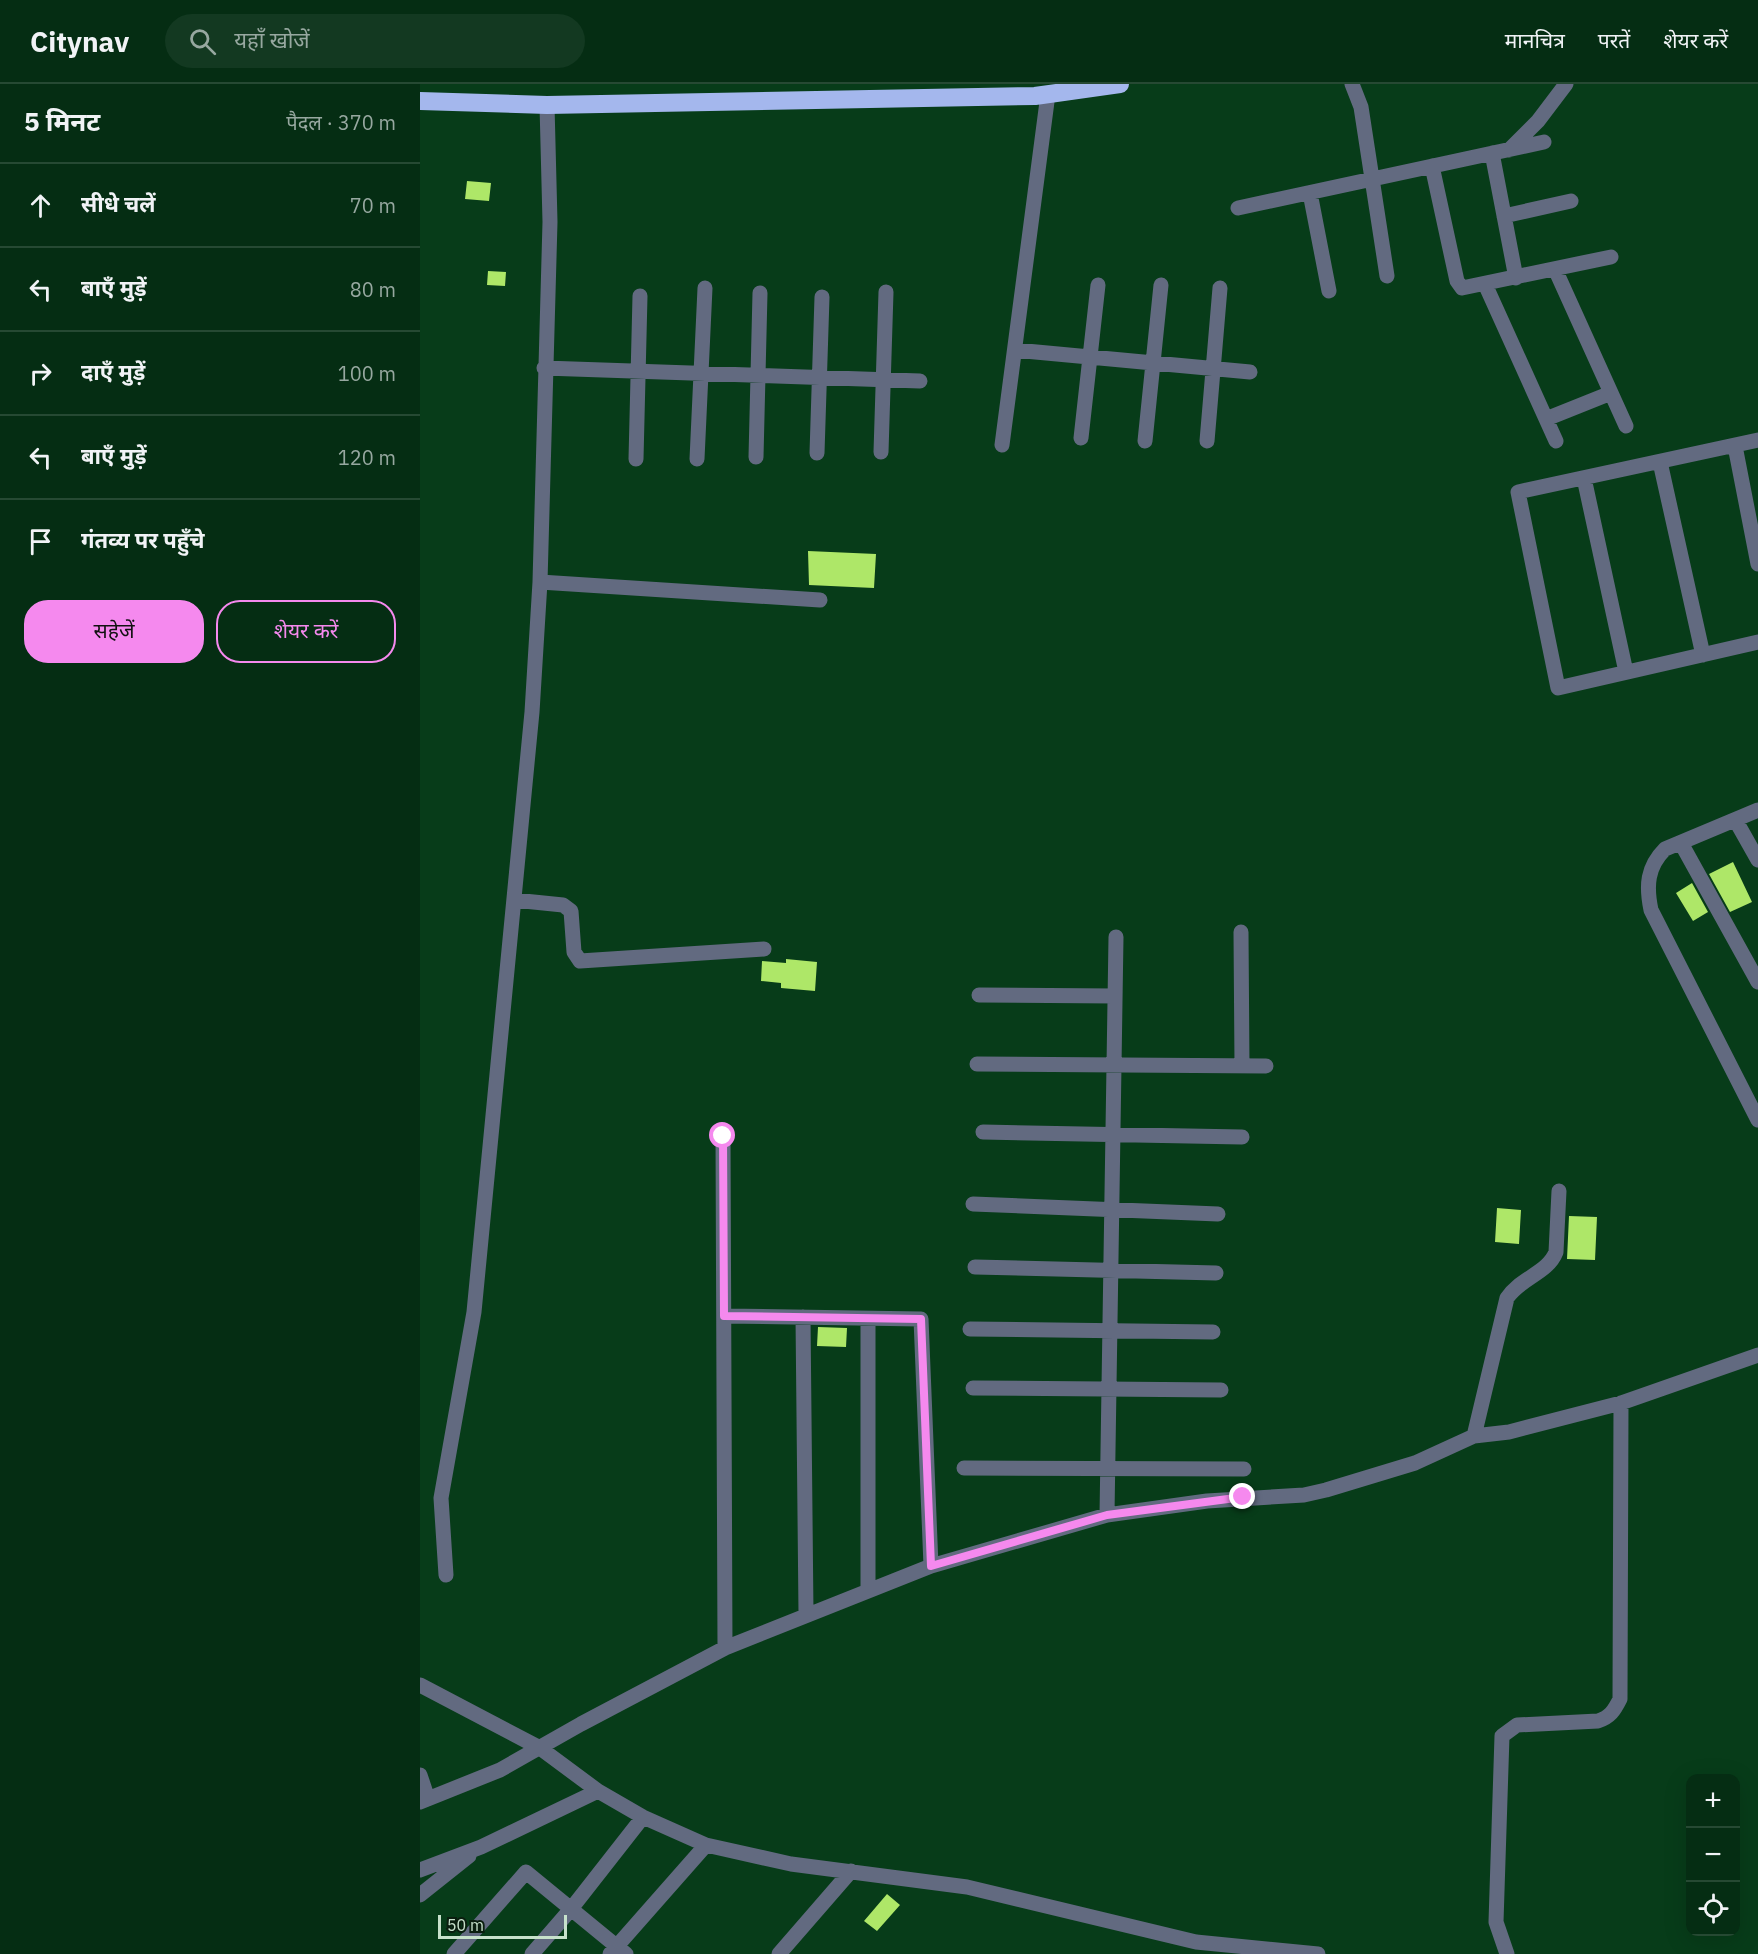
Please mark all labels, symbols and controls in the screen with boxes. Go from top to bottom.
search box [165,14,585,68]
text: Citynav [30,23,129,60]
icon: search [186,25,219,58]
text: यहाँ खोजें [234,25,310,54]
text: मानचित्र [1505,26,1565,54]
text: परतें [1598,26,1630,54]
text: शेयर करें [1663,26,1728,54]
text: 5 मिनट [24,104,100,138]
text: पैदल · 370 m [286,109,396,136]
icon: ahead [24,189,57,222]
text: सीधे चलें [81,189,156,218]
text: 70 m [350,192,396,219]
icon: left [24,273,57,306]
text: बाएँ मुड़ें [81,273,147,302]
text: 80 m [350,276,396,303]
icon: right [24,357,57,390]
text: दाएँ मुड़ें [81,357,145,386]
text: 100 m [338,360,396,387]
icon: left [24,441,57,474]
text: बाएँ मुड़ें [81,441,147,470]
text: 120 m [338,444,396,471]
icon: arrive [24,525,57,558]
text: गंतव्य पर पहुँचे [81,525,205,554]
button: सहेजें [24,600,204,663]
button: शेयर करें [216,600,396,663]
route start [709,1122,735,1148]
route end [1229,1483,1255,1509]
map controls [1686,1774,1740,1936]
button: + [1686,1774,1740,1828]
button: − [1686,1828,1740,1882]
button: locate [1686,1882,1740,1936]
scale bar [438,1912,567,1940]
text: 50 m [447,1915,484,1935]

